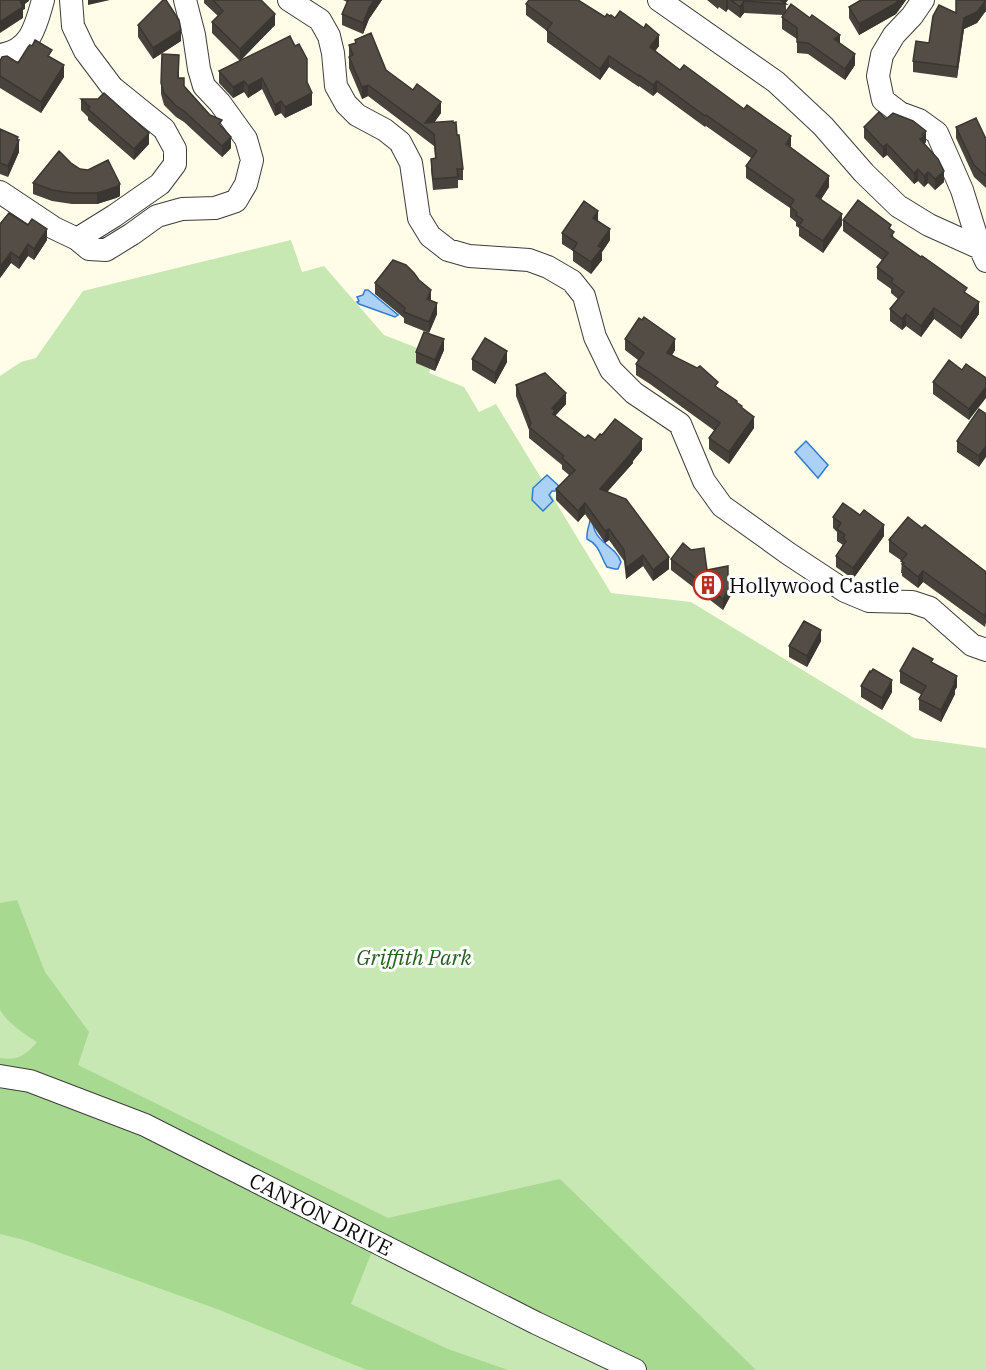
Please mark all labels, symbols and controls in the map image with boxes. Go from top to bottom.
building icon: Hollywood Castle [692,569,724,601]
place label: Hollywood Castle [729,571,899,599]
park label: Griffith Park [356,943,473,971]
street label: CANYON DRIVE [245,1166,397,1262]

